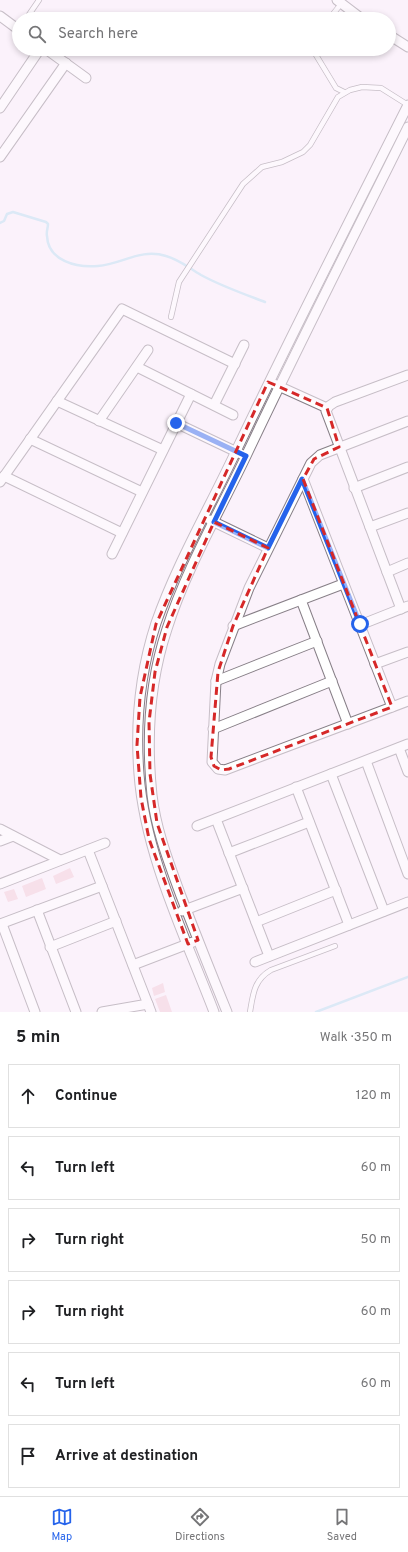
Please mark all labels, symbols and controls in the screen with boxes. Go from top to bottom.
search box [12,12,396,56]
icon: search [26,23,48,45]
text: Search here [58,25,138,44]
route end [167,414,185,432]
route start [351,615,369,633]
text: 5 min [16,1027,60,1049]
text: Walk · 350 m [320,1030,392,1046]
icon: ahead [17,1085,39,1107]
text: Continue [55,1087,117,1106]
text: 120 m [356,1088,391,1104]
icon: left [17,1157,39,1179]
text: Turn left [55,1159,115,1178]
text: 60 m [361,1160,391,1176]
icon: right [17,1229,39,1251]
text: Turn right [55,1231,124,1250]
text: 50 m [361,1232,391,1248]
icon: right [17,1301,39,1323]
text: Turn right [55,1303,124,1322]
text: 60 m [361,1304,391,1320]
icon: left [17,1373,39,1395]
text: Turn left [55,1375,115,1394]
text: 60 m [361,1376,391,1392]
icon: arrive [17,1445,39,1467]
text: Arrive at destination [55,1447,198,1466]
tab: Map [51,1506,73,1544]
tab: Directions [175,1506,225,1544]
tab: Saved [327,1506,357,1544]

